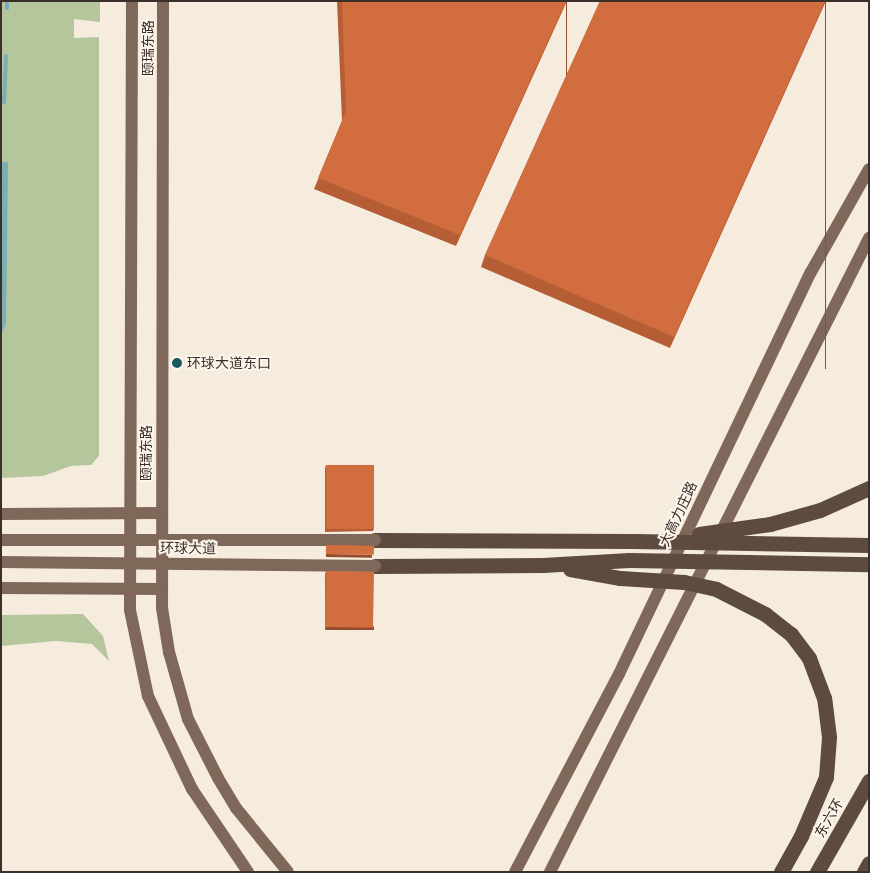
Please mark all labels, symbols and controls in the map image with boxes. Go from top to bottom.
street label: 颐瑞东路 [140,20,156,76]
place label: 环球大道东口 [187,355,271,371]
marker: 环球大道东口 [171,357,183,369]
street label: 颐瑞东路 [138,425,154,481]
street label: 大高力庄路 [656,479,700,549]
street label: 环球大道 [160,539,216,557]
street label: 东六环 [811,796,847,840]

